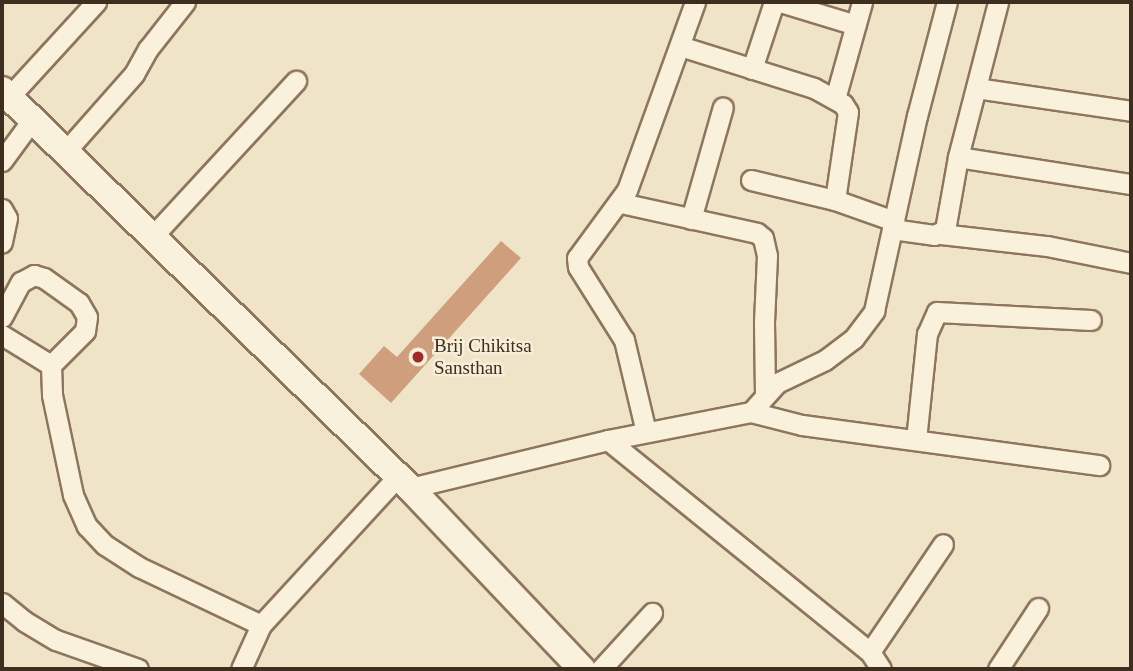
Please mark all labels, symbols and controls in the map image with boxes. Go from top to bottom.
place label: Brij Chikitsa Sansthan [434,335,532,379]
marker: Brij Chikitsa Sansthan [408,347,428,367]

